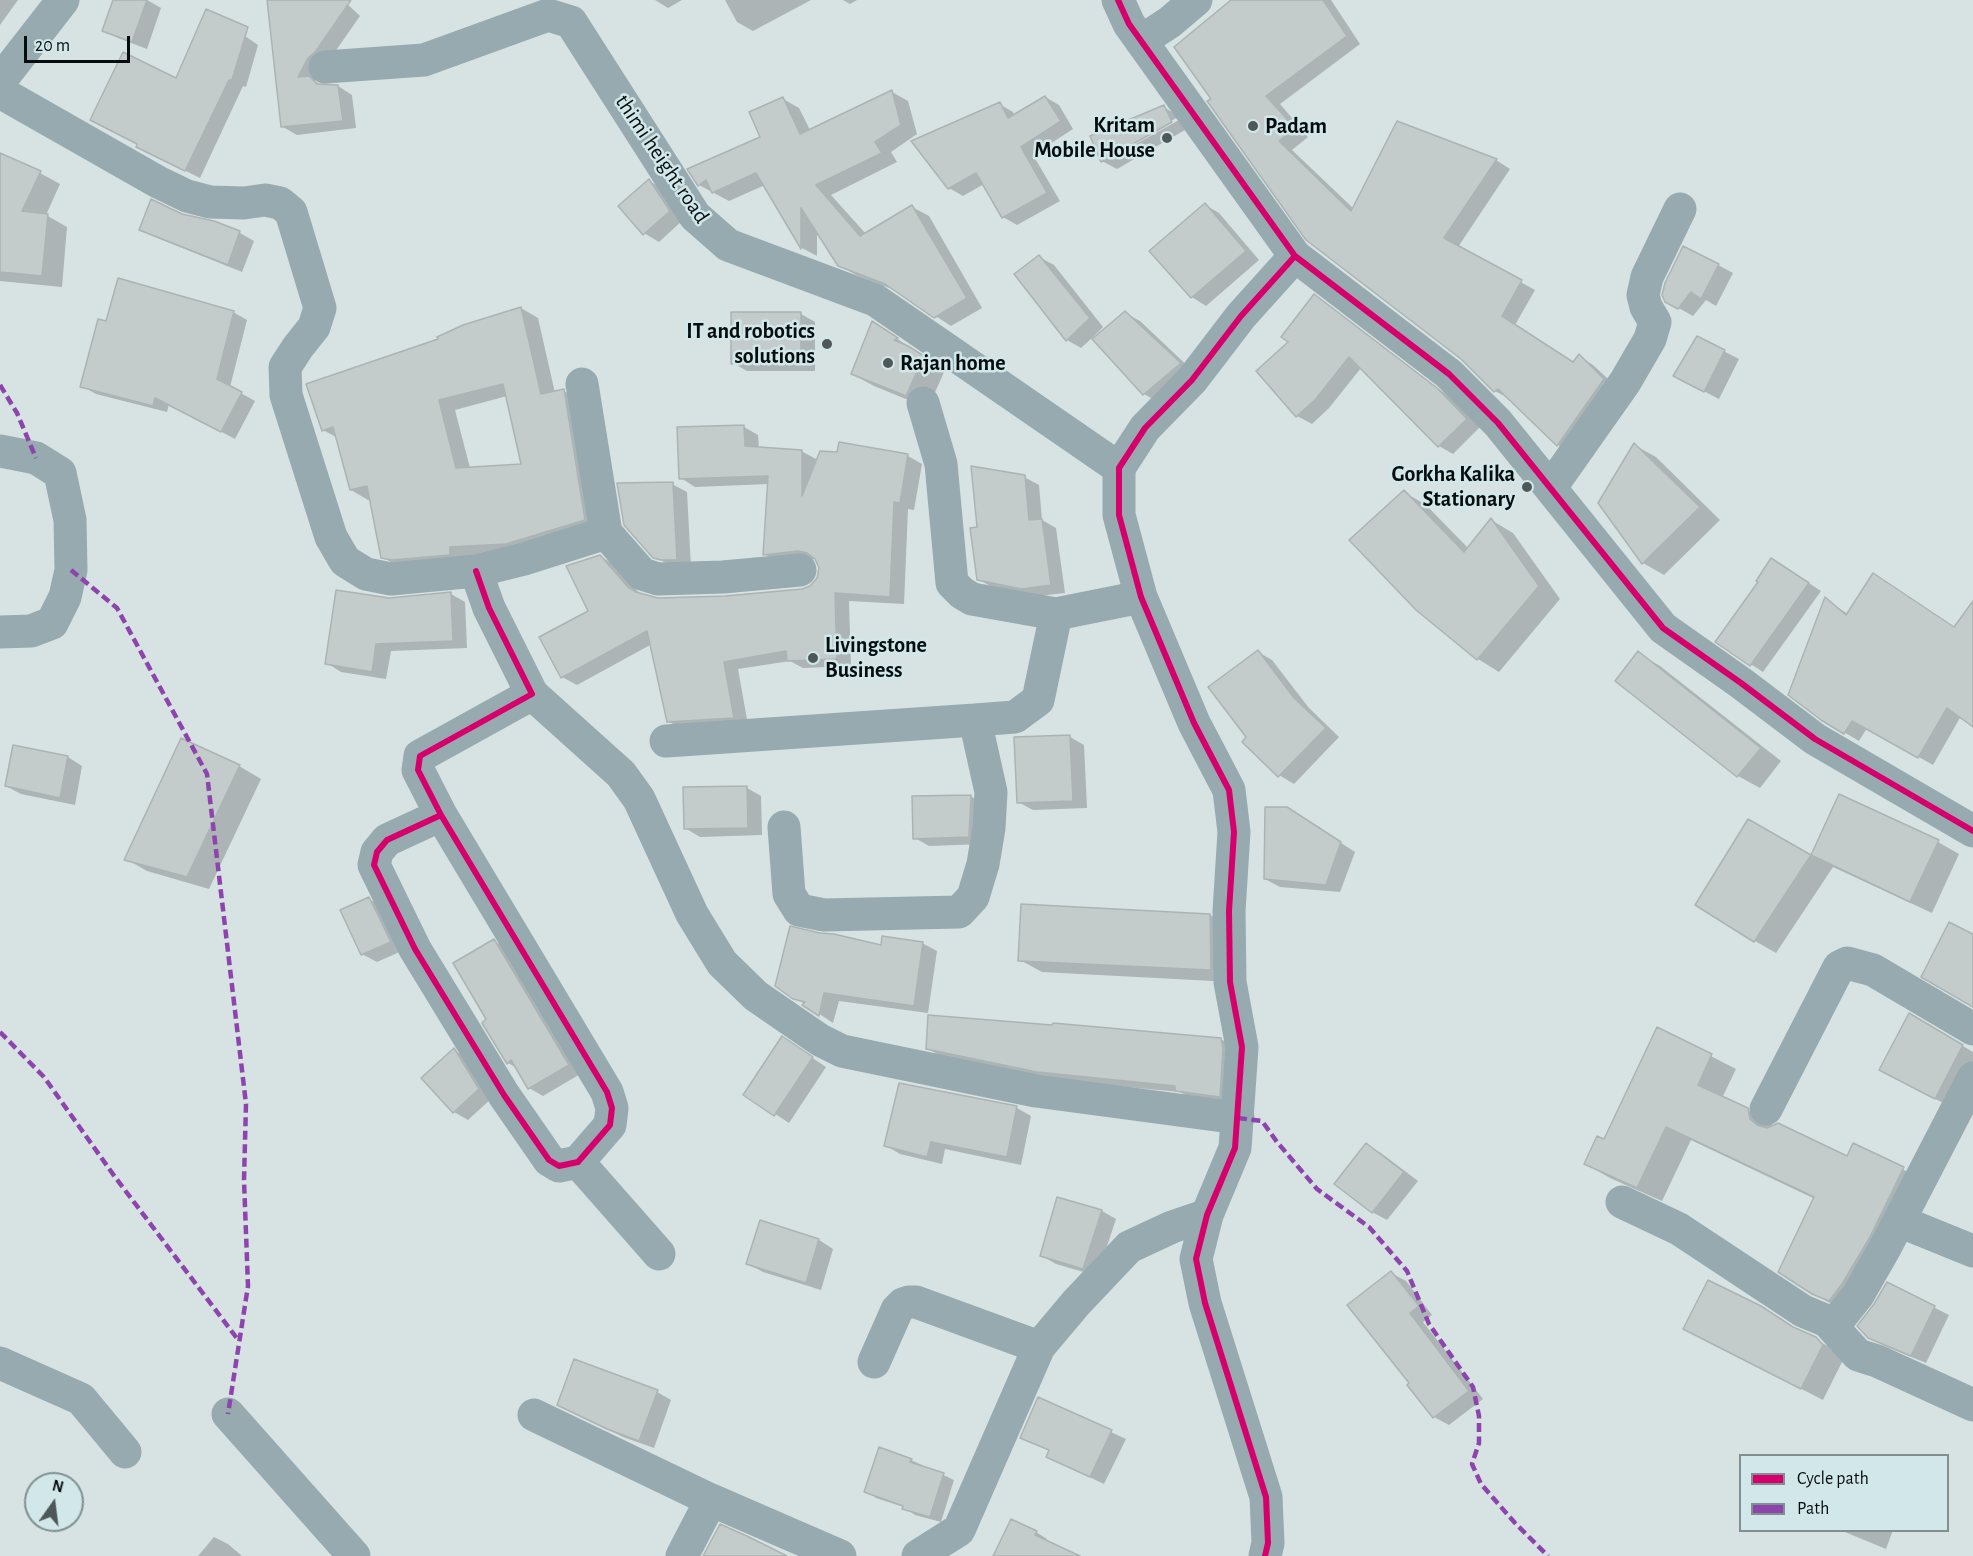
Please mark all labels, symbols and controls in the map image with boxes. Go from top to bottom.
scale bar [27,24,134,62]
text: 20 m [35,37,70,55]
street label: thimi height road [609,90,715,228]
place label: Kritam Mobile House [1034,112,1155,164]
place label: Padam [1265,113,1327,139]
marker: Padam [1246,119,1260,133]
marker: Kritam Mobile House [1160,131,1174,145]
place label: IT and robotics solutions [686,318,815,370]
marker: IT and robotics solutions [820,337,834,351]
place label: Rajan home [900,350,1006,376]
marker: Rajan home [881,356,895,370]
place label: Gorkha Kalika Stationary [1392,461,1515,512]
marker: Gorkha Kalika Stationary [1520,480,1534,494]
place label: Livingstone Business [825,632,927,684]
marker: Livingstone Business [806,651,820,665]
legend [1739,1454,1949,1532]
text: Cycle path [1797,1470,1869,1488]
north arrow [24,1472,84,1532]
text: N [51,1477,65,1496]
text: Path [1797,1500,1829,1518]

